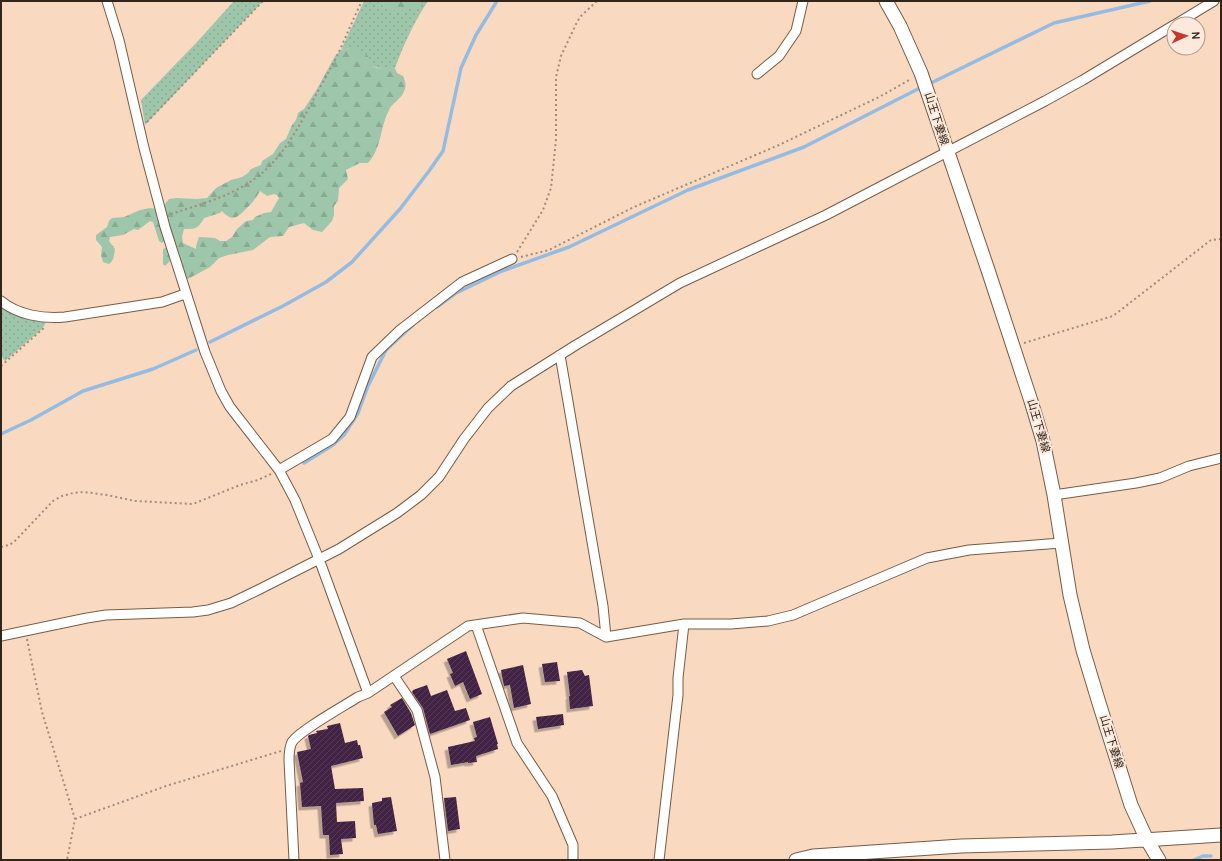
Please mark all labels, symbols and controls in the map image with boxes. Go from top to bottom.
north arrow [1166,16,1206,56]
text: N [1188,31,1202,40]
street label: 山王下妻線 [921,91,951,147]
street label: 山王下妻線 [1024,398,1052,454]
street label: 山王下妻線 [1096,714,1126,770]

